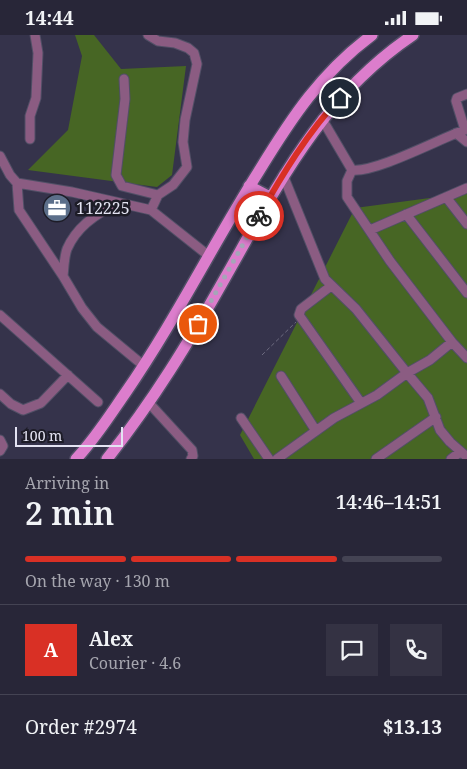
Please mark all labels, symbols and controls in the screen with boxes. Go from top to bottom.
text: 14:44 [25,5,74,31]
pin [319,77,361,119]
icon: home [326,84,354,112]
courier [234,191,284,241]
office icon: 112225 [42,193,72,223]
place label: 112225 [76,197,130,219]
icon: bike [245,202,273,230]
pin [177,303,219,345]
icon: bag [184,310,212,338]
scale bar [15,424,122,447]
text: 100 m [22,426,62,445]
text: Arriving in [25,472,109,494]
text: 14:46–14:51 [336,489,442,515]
text: 2 min [25,491,114,534]
text: On the way · 130 m [25,570,170,592]
button: chat [326,624,378,676]
button: phone [390,624,442,676]
text: Alex [89,626,133,652]
text: A [44,637,58,663]
text: Courier · 4.6 [89,652,181,674]
text: Order #2974 [25,714,137,740]
text: $13.13 [383,714,442,740]

